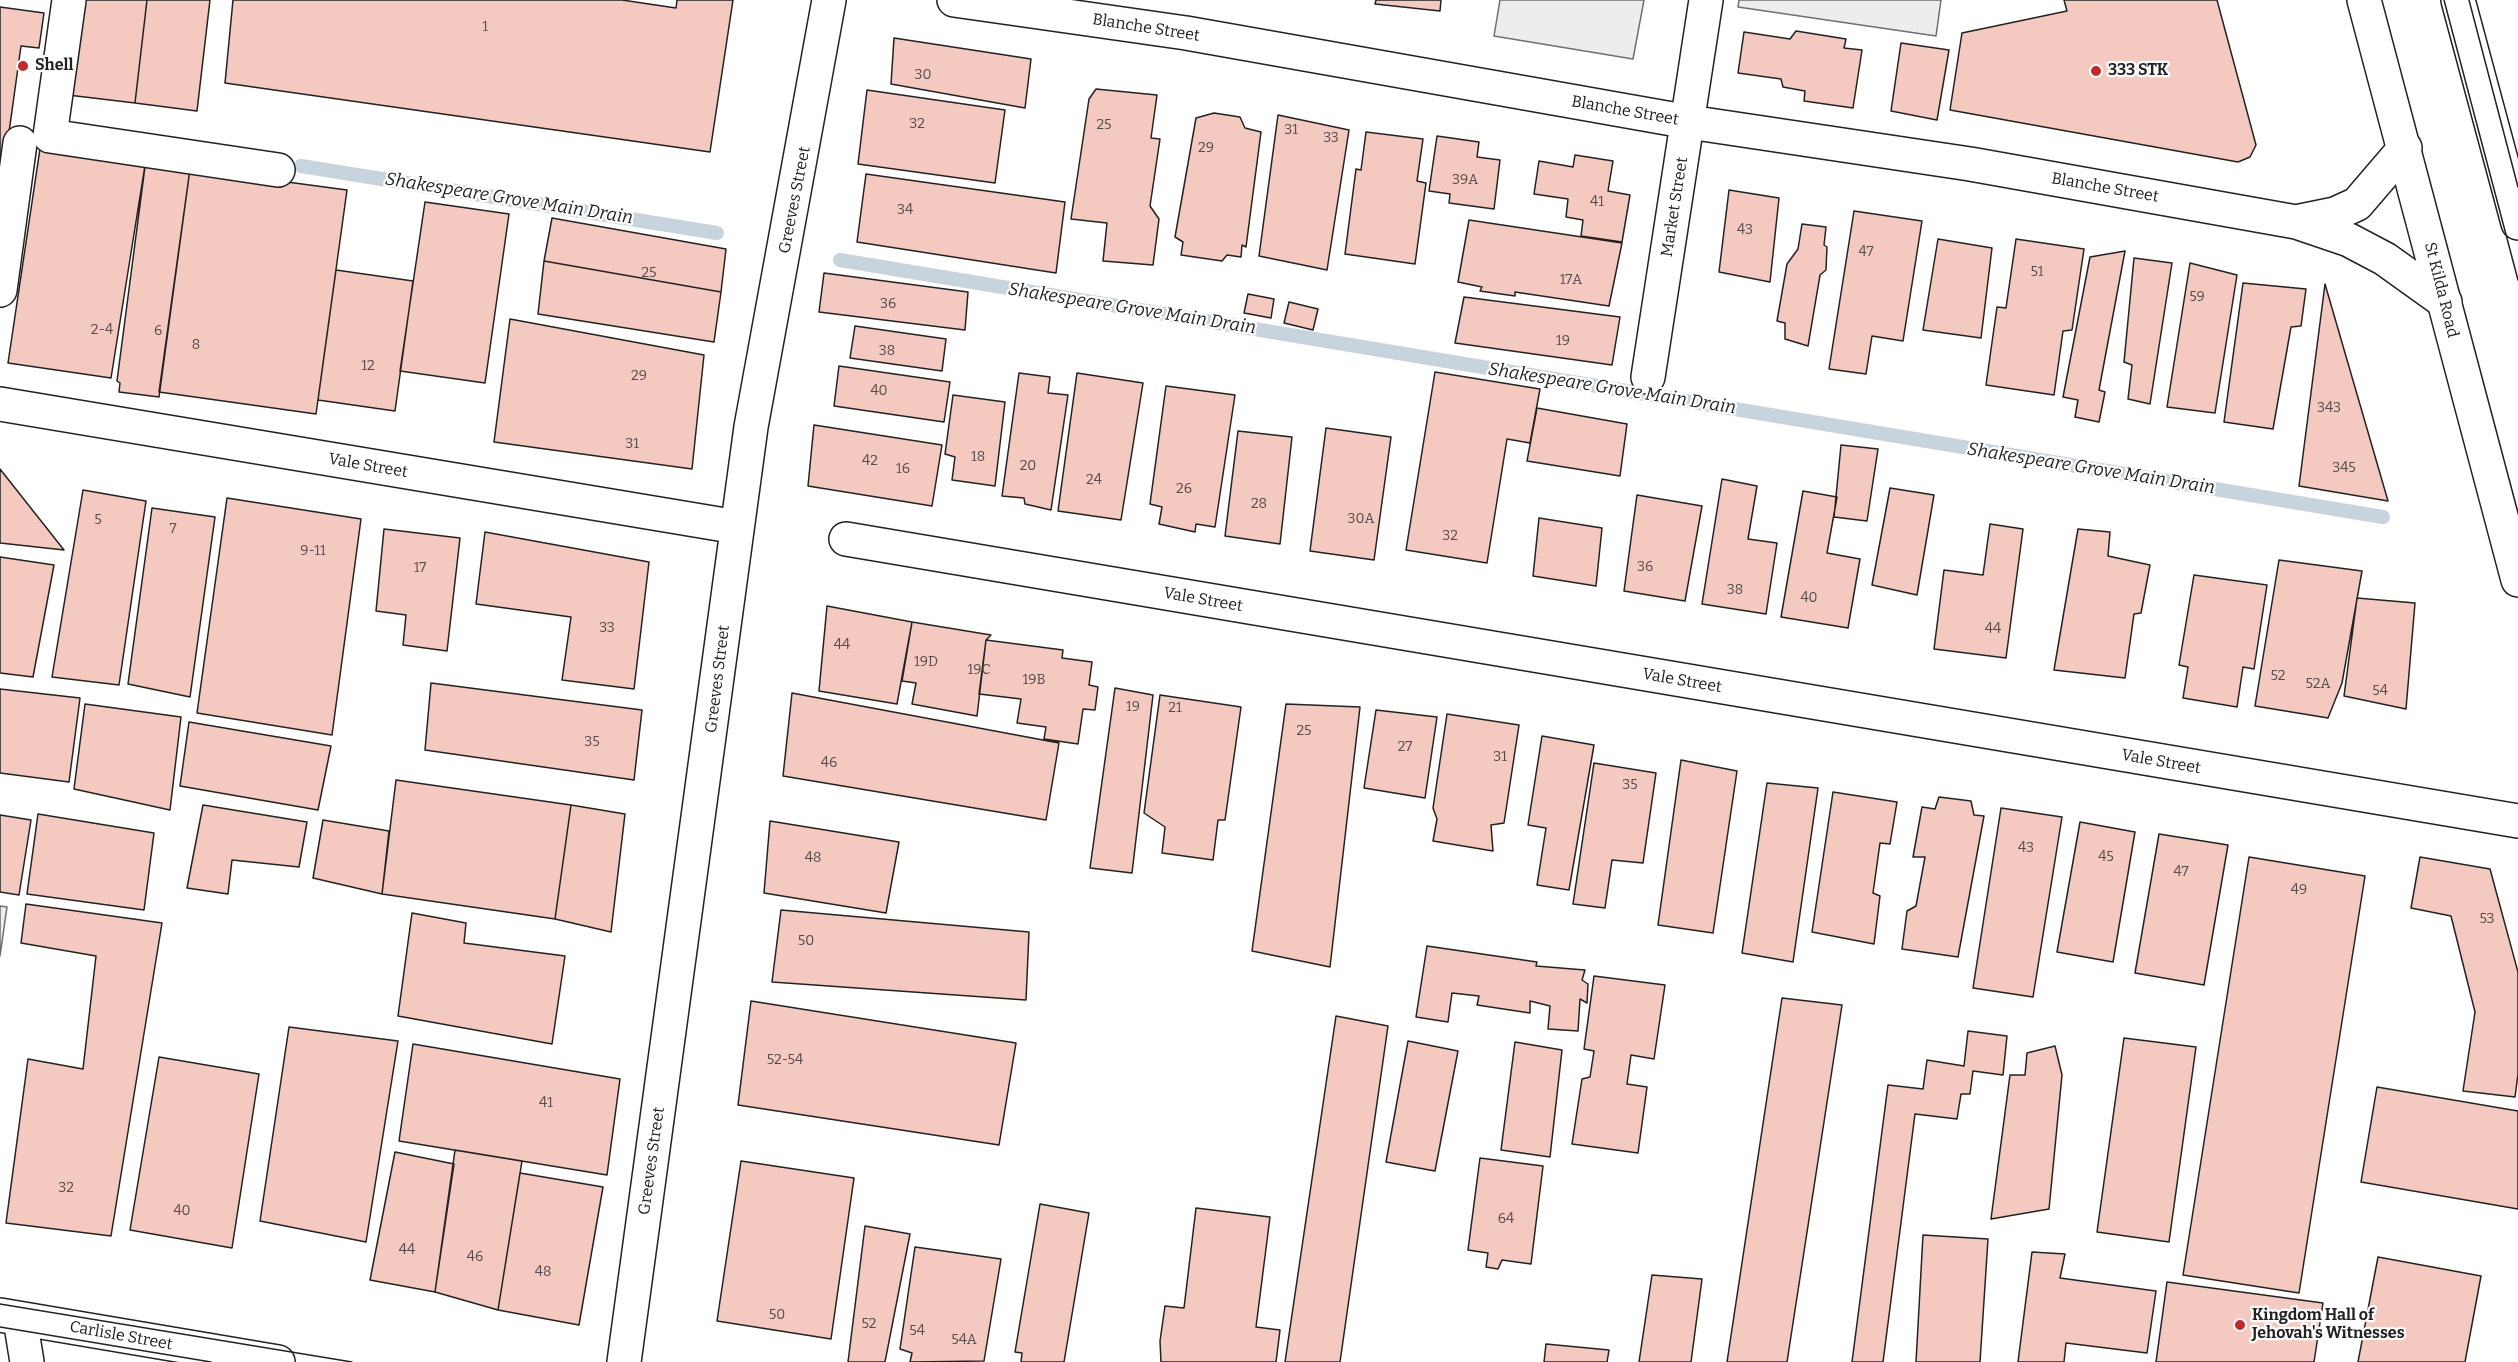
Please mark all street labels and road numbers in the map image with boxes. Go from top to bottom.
street label: Blanche Street [1091,10,1201,46]
street label: Blanche Street [1570,92,1680,130]
street label: Greeves Street [775,145,815,255]
street label: Market Street [1658,156,1692,258]
street label: Blanche Street [2050,169,2160,207]
street label: St Kilda Road [2420,240,2462,340]
street label: Vale Street [327,450,409,482]
street label: Vale Street [1162,584,1244,616]
street label: Greeves Street [702,624,734,734]
street label: Vale Street [1641,665,1723,697]
street label: Vale Street [2120,746,2202,778]
street label: Greeves Street [635,1106,669,1216]
street label: Carlisle Street [68,1317,174,1355]

